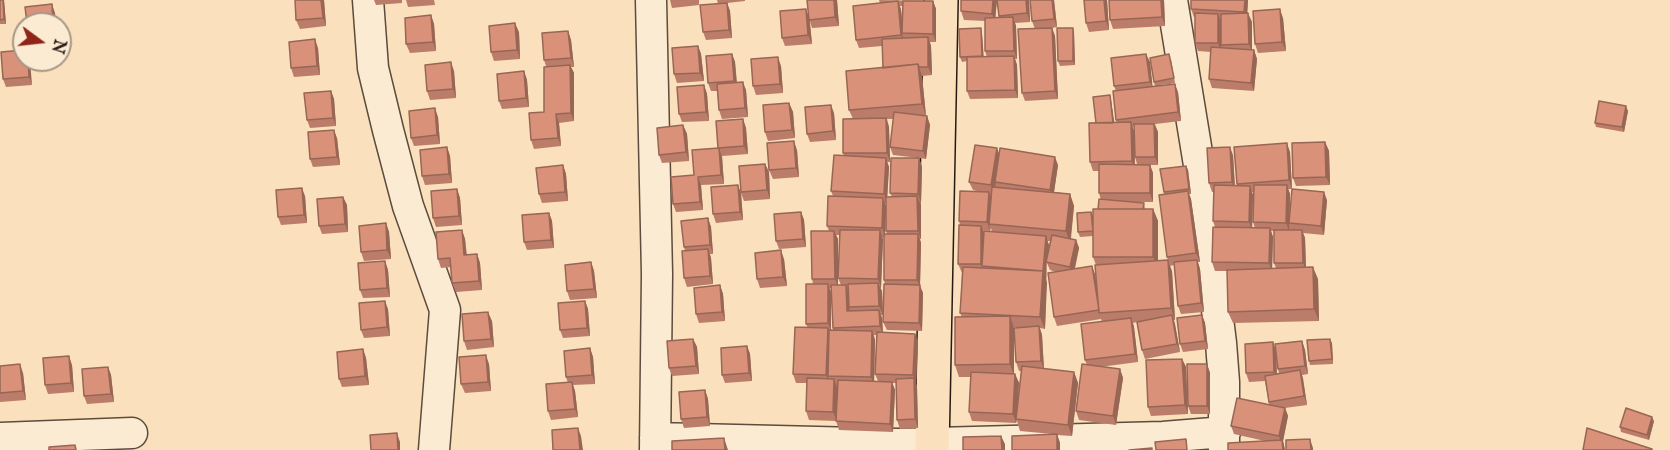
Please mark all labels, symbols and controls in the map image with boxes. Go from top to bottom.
north arrow [12,12,72,72]
text: N [46,37,69,55]

